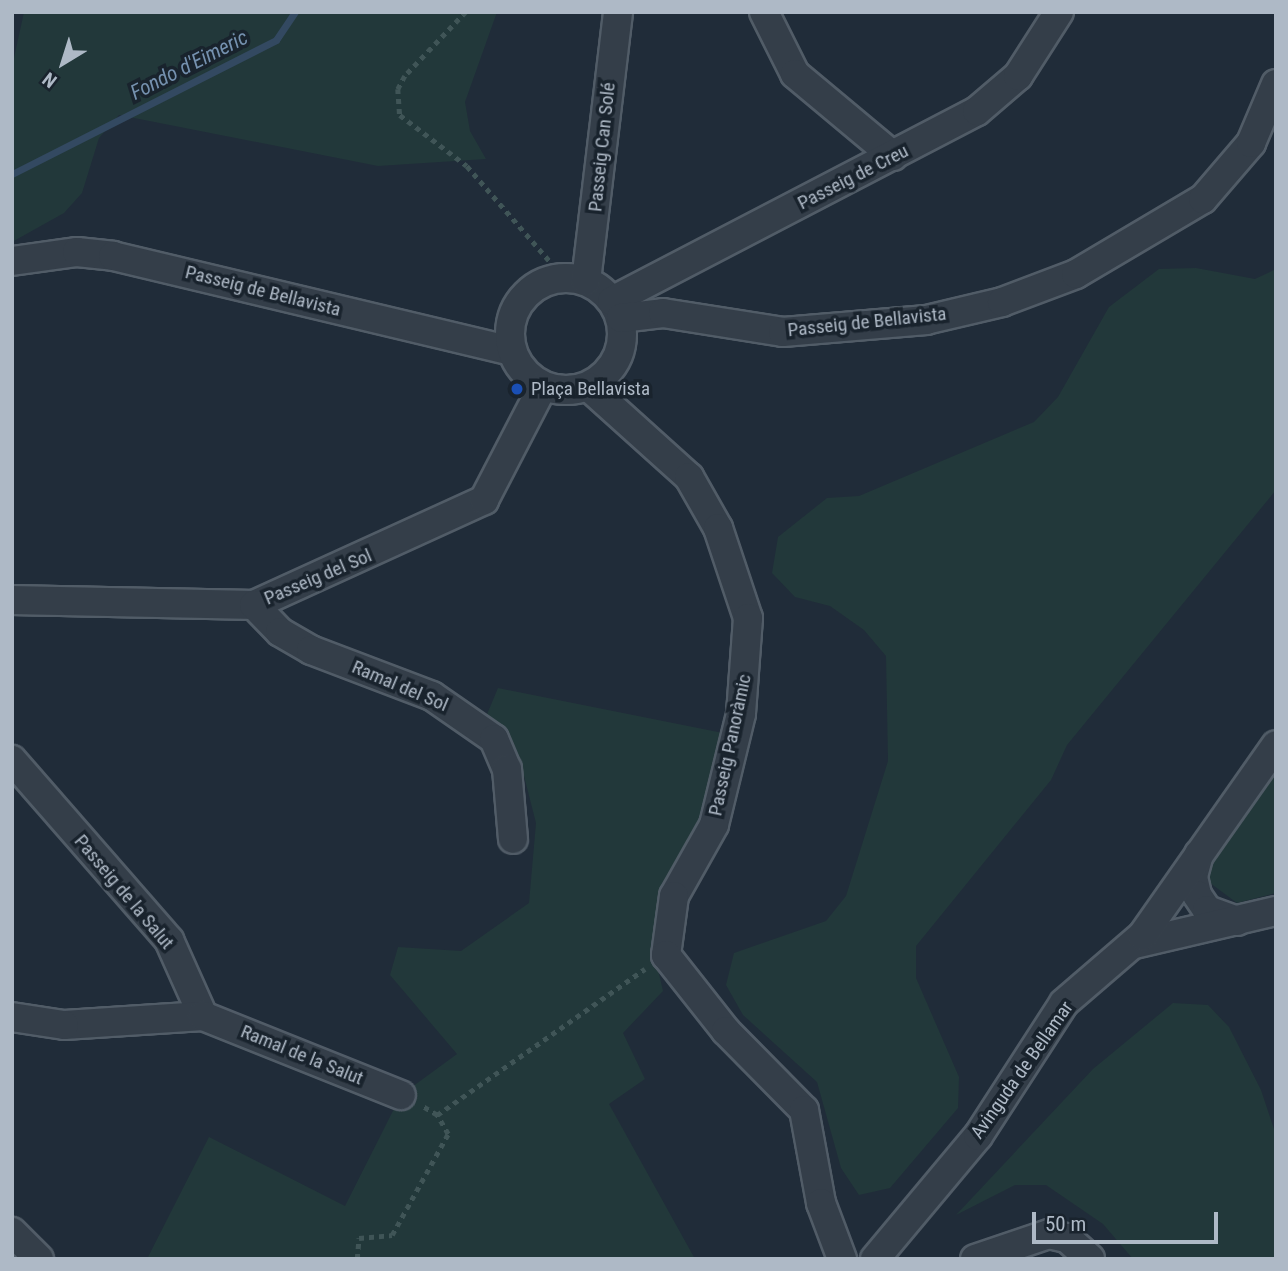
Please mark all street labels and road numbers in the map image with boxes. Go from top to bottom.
street label: Passeig Can Solé [584,81,620,213]
street label: Passeig de Creu [794,139,912,215]
street label: Passeig de Bellavista [183,261,343,321]
street label: Passeig de Bellavista [787,302,947,342]
street label: Passeig del Sol [261,544,375,610]
street label: Ramal del Sol [349,656,451,716]
street label: Passeig Panoràmic [704,672,756,818]
street label: Passeig de la Salut [69,830,179,954]
street label: Avinguda de Bellamar [966,997,1078,1143]
street label: Ramal de la Salut [237,1020,367,1090]

